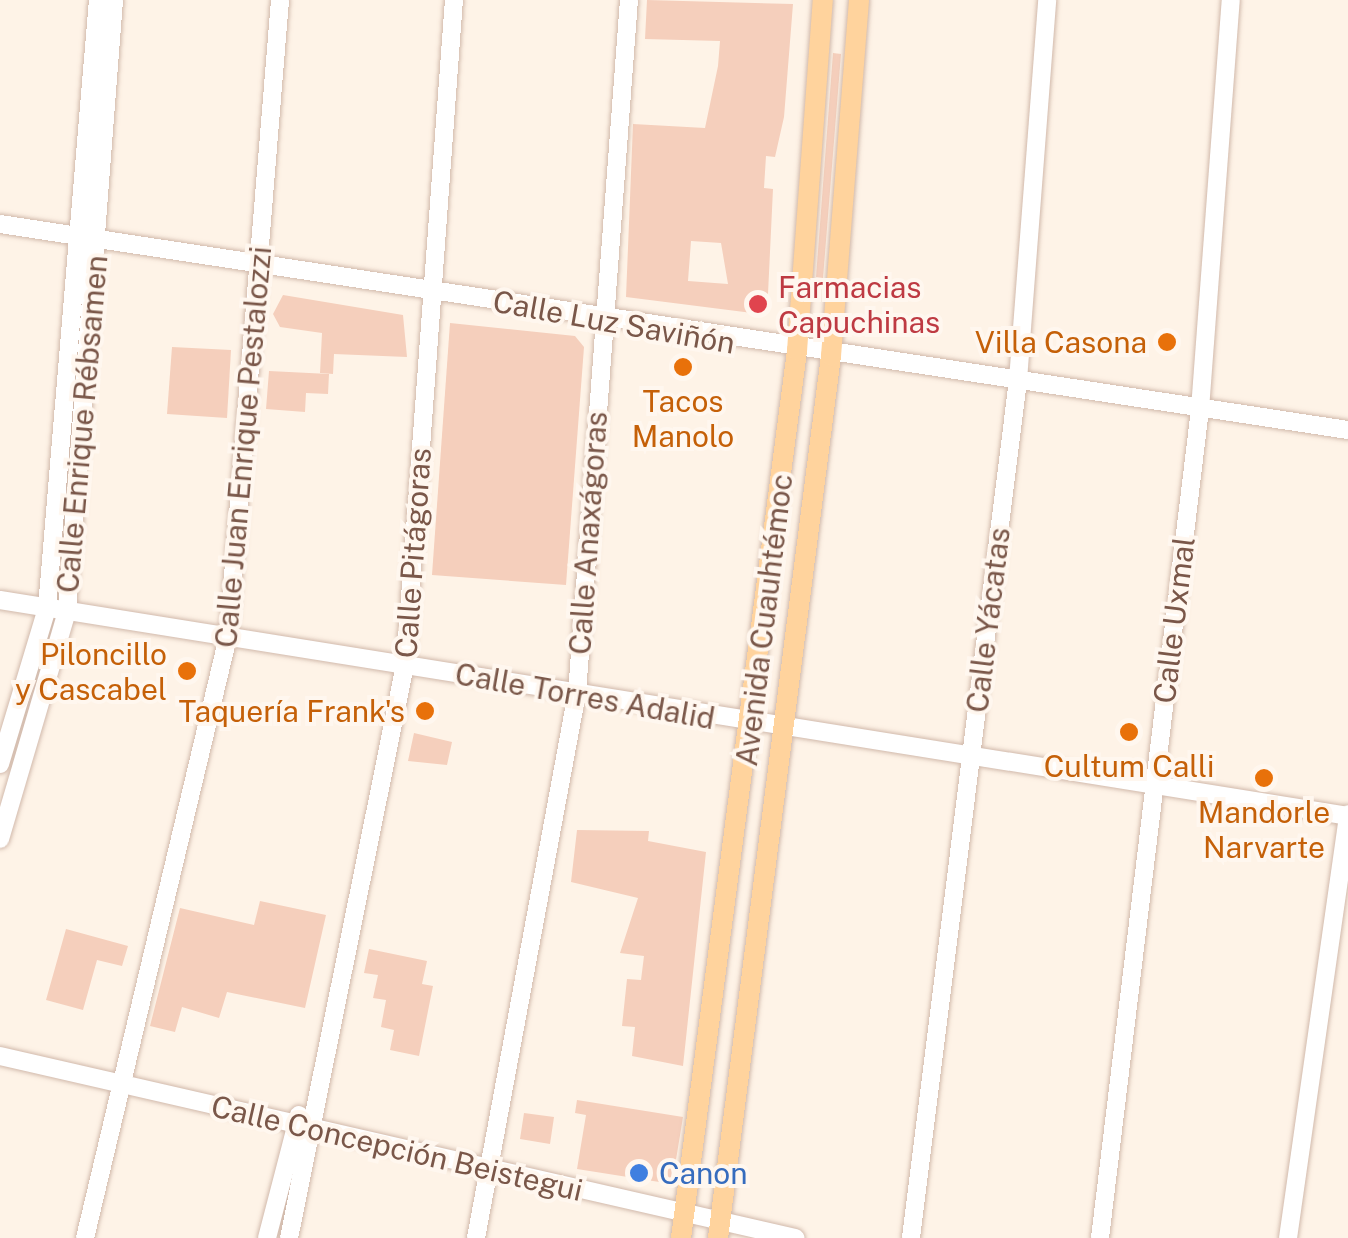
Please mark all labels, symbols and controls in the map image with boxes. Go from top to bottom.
street label: Calle Juan Enrique Pestalozzi [208,245,278,649]
street label: Calle Enrique Rébsamen [49,253,115,595]
place label: Farmacias Capuchinas [778,269,940,340]
street label: Calle Luz Saviñón [490,283,738,361]
marker: Farmacias Capuchinas [747,293,769,315]
place label: Villa Casona [975,324,1147,360]
marker: Villa Casona [1156,331,1178,353]
marker: Tacos Manolo [672,356,694,378]
place label: Tacos Manolo [632,383,734,454]
street label: Calle Anaxágoras [562,410,614,656]
street label: Calle Pitágoras [388,447,438,659]
street label: Avenida Cuauhtémoc [728,472,800,768]
street label: Calle Yácatas [959,525,1017,715]
street label: Calle Uxmal [1146,535,1202,705]
place label: Piloncillo y Cascabel [15,636,167,706]
street label: Calle Torres Adalid [452,655,718,737]
marker: Piloncillo y Cascabel [176,660,198,682]
place label: Taquería Frank's [178,693,405,729]
marker: Taquería Frank's [414,700,436,722]
marker: Cultum Calli [1118,721,1140,743]
place label: Cultum Calli [1044,748,1214,784]
marker: Mandorle Narvarte [1253,767,1275,789]
place label: Mandorle Narvarte [1198,794,1330,864]
street label: Calle Concepción Beistegui [208,1088,586,1208]
place label: Canon [659,1155,748,1191]
marker: Canon [628,1162,650,1184]

